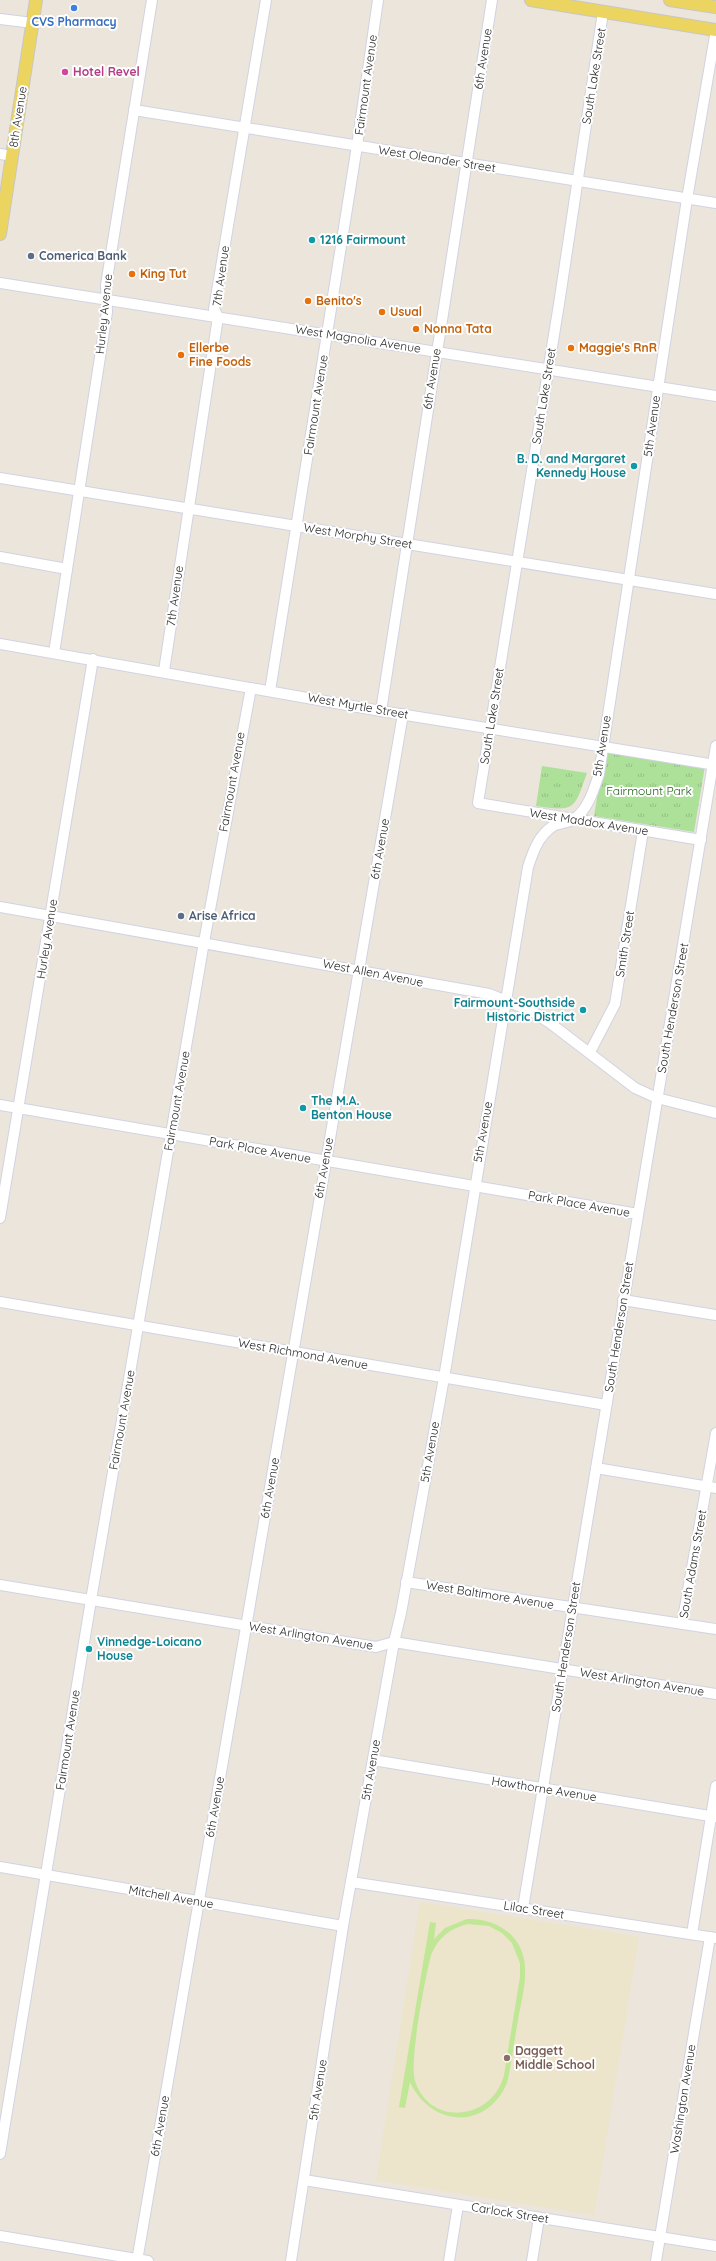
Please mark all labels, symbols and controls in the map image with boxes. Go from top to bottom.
marker: CVS Pharmacy [69,3,79,13]
place label: CVS Pharmacy [32,14,116,29]
street label: 6th Avenue [470,27,495,91]
street label: South Lake Street [578,27,609,125]
street label: Fairmount Avenue [351,33,380,136]
place label: Hotel Revel [73,64,140,79]
marker: Hotel Revel [60,67,70,77]
street label: 8th Avenue [5,85,30,149]
street label: West Oleander Street [377,142,497,175]
place label: 1216 Fairmount [320,232,406,247]
marker: 1216 Fairmount [307,235,317,245]
street label: 7th Avenue [209,244,232,307]
place label: Comerica Bank [39,248,127,263]
marker: Comerica Bank [26,251,36,261]
place label: King Tut [140,266,187,281]
marker: King Tut [127,269,137,279]
street label: Hurley Avenue [92,273,115,355]
place label: Benito's [316,293,362,308]
marker: Benito's [303,296,313,306]
place label: Usual [390,304,422,319]
marker: Usual [377,307,387,317]
street label: West Magnolia Avenue [294,321,422,356]
place label: Nonna Tata [424,321,492,336]
marker: Nonna Tata [411,324,421,334]
place label: Ellerbe Fine Foods [189,340,251,369]
place label: Maggie's RnR [579,340,657,355]
marker: Maggie's RnR [566,343,576,353]
street label: 6th Avenue [419,347,444,411]
street label: South Lake Street [528,347,559,445]
marker: Ellerbe Fine Foods [176,350,186,360]
street label: Fairmount Avenue [300,353,331,456]
street label: 5th Avenue [640,394,663,458]
place label: B. D. and Margaret Kennedy House [517,451,626,480]
marker: B. D. and Margaret Kennedy House [629,461,639,471]
street label: West Morphy Street [303,520,414,552]
street label: 7th Avenue [163,564,186,627]
street label: South Lake Street [476,667,507,765]
street label: West Myrtle Street [307,689,410,722]
street label: 5th Avenue [589,714,614,778]
street label: Fairmount Avenue [215,730,248,833]
park label: Fairmount Park [606,783,692,798]
street label: West Maddox Avenue [529,805,650,838]
street label: 6th Avenue [367,817,392,881]
street label: Hurley Avenue [33,898,60,980]
place label: Arise Africa [189,908,256,923]
street label: Smith Street [612,910,637,978]
marker: Arise Africa [176,911,186,921]
street label: South Henderson Street [654,942,691,1074]
street label: West Allen Avenue [321,955,425,990]
place label: Fairmount-Southside Historic District [454,995,575,1024]
marker: Fairmount-Southside Historic District [578,1005,588,1015]
street label: Fairmount Avenue [160,1049,193,1152]
place label: The M.A. Benton House [311,1093,392,1122]
street label: 5th Avenue [470,1100,495,1164]
marker: The M.A. Benton House [298,1103,308,1113]
street label: Park Place Avenue [208,1133,312,1166]
street label: 6th Avenue [311,1136,336,1200]
street label: Park Place Avenue [527,1187,631,1220]
street label: South Henderson Street [601,1261,636,1393]
street label: West Richmond Avenue [237,1335,369,1372]
street label: Fairmount Avenue [105,1368,138,1471]
street label: 5th Avenue [417,1420,442,1484]
street label: 6th Avenue [257,1456,282,1520]
street label: South Adams Street [676,1508,709,1619]
street label: West Baltimore Avenue [425,1577,555,1612]
street label: South Henderson Street [548,1581,583,1713]
street label: West Arlington Avenue [248,1618,375,1653]
place label: Vinnedge-Loicano House [97,1634,202,1663]
marker: Vinnedge-Loicano House [84,1644,94,1654]
street label: West Arlington Avenue [579,1664,706,1699]
street label: Fairmount Avenue [52,1688,83,1791]
street label: 5th Avenue [358,1738,383,1802]
street label: Hawthorne Avenue [490,1773,598,1804]
street label: 6th Avenue [202,1775,227,1839]
street label: Mitchell Avenue [127,1882,215,1911]
street label: Lilac Street [503,1897,566,1922]
place label: Daggett Middle School [515,2043,595,2072]
street label: Washington Avenue [666,2043,699,2155]
marker: Daggett Middle School [502,2053,512,2063]
street label: 5th Avenue [305,2058,330,2122]
street label: 6th Avenue [147,2094,172,2158]
street label: Carlock Street [470,2199,550,2226]

